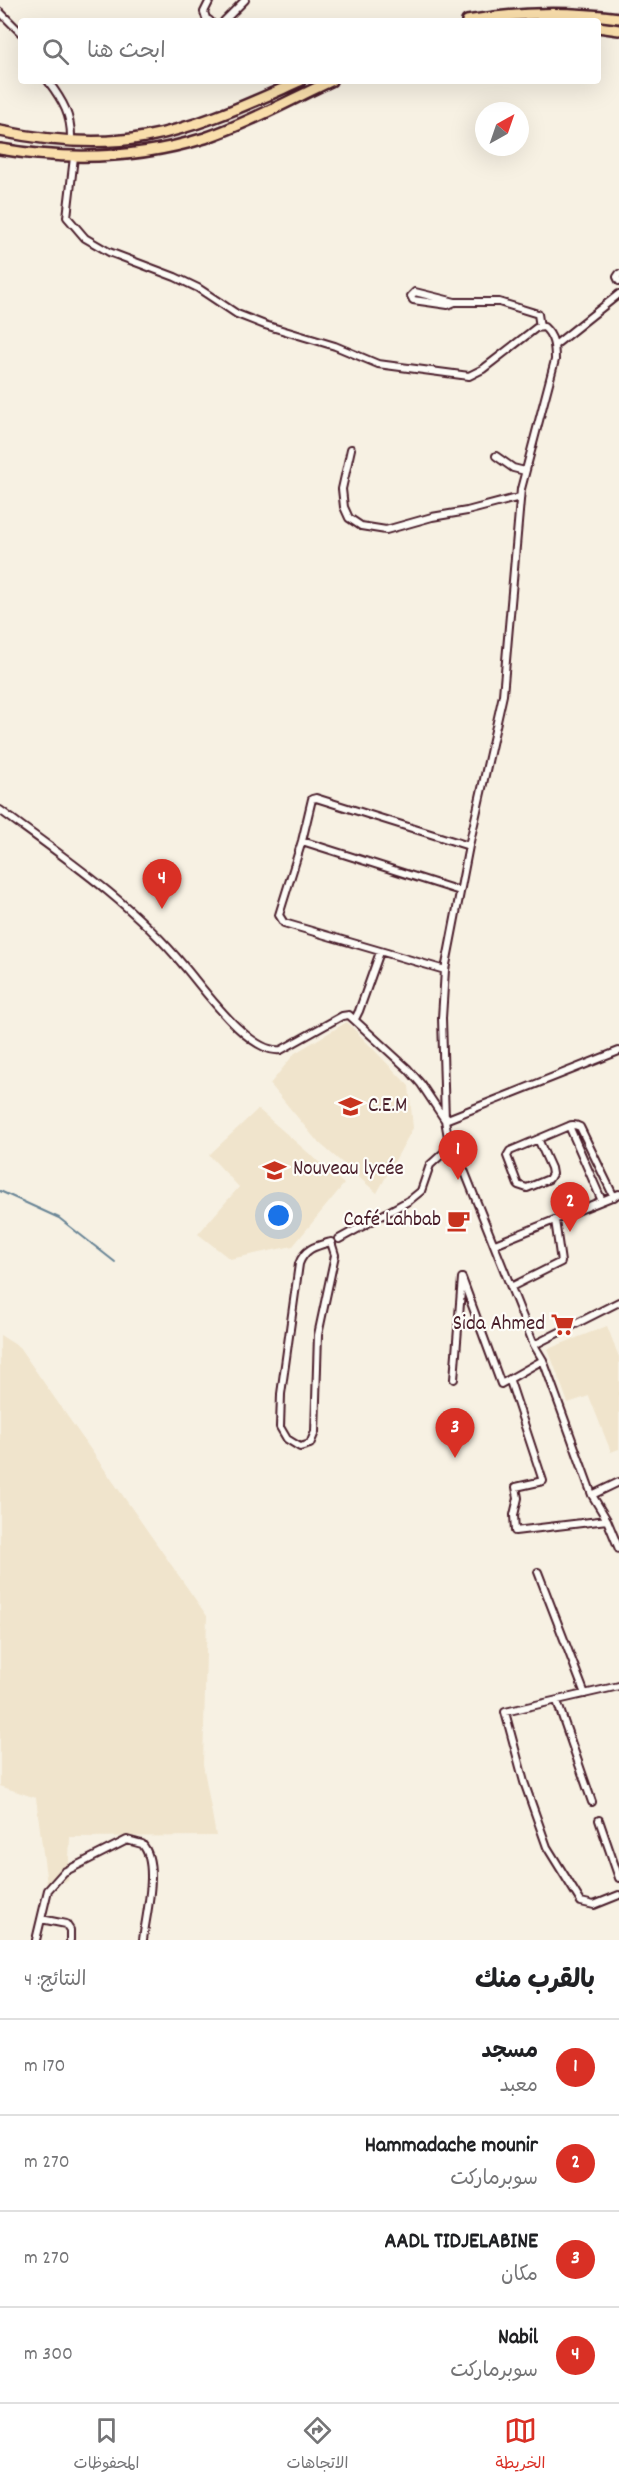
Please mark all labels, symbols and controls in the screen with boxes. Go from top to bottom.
search box [18,18,601,84]
icon: search [39,35,72,68]
text: ابحث هنا [87,37,166,68]
north arrow [475,102,529,156]
pin: 4 [142,860,182,909]
place label: C.E.M [368,1092,407,1122]
school or university icon: C.E.M [337,1094,363,1120]
pin: 1 [438,1130,478,1180]
place label: Nouveau lycée [293,1155,404,1185]
school or university icon: Nouveau lycée [262,1157,288,1183]
pin: 2 [550,1182,590,1232]
your location [264,1201,293,1230]
place label: Café Lahbab [343,1206,441,1236]
cafe icon: Café Lahbab [446,1208,472,1234]
place label: Sida Ahmed [453,1310,545,1340]
supermarket icon: Sida Ahmed [550,1312,576,1338]
pin: 3 [436,1408,474,1458]
text: بالقرب منك [475,1963,595,2000]
text: النتائج: 4 [24,1967,86,1995]
text: مسجد [482,2037,538,2068]
text: 170 m [24,2053,65,2081]
text: 1 [573,2053,578,2081]
text: معبد [500,2073,538,2101]
text: Hammadache mounir [365,2131,538,2162]
text: 270 m [24,2149,70,2177]
text: 2 [571,2149,580,2177]
text: سوبرماركت [450,2166,538,2194]
text: AADL TIDJELABINE [385,2227,538,2258]
text: 270 m [24,2245,70,2273]
text: 3 [571,2245,580,2273]
text: مكان [501,2262,538,2290]
text: Nabil [498,2323,538,2354]
text: 300 m [24,2341,73,2369]
text: 4 [571,2341,580,2369]
text: سوبرماركت [450,2358,538,2386]
tab: المحفوظات [74,2414,139,2477]
tab: الاتجاهات [287,2414,348,2477]
tab: الخريطة [496,2414,545,2477]

